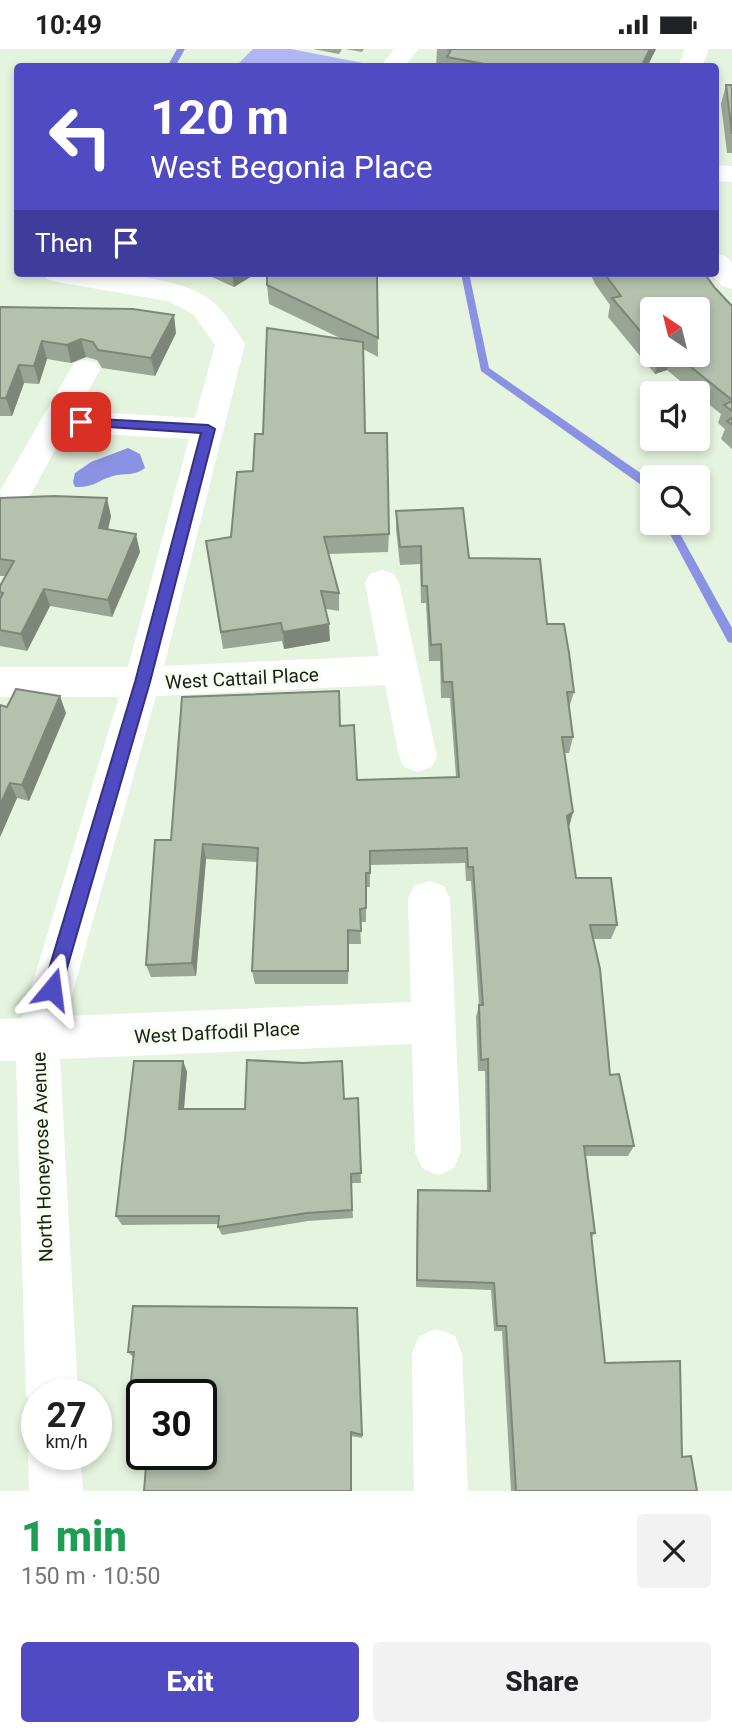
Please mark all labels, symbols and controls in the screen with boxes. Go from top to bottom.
text: 10:49 [35,10,102,40]
text: 120 m [150,89,289,146]
icon: left [35,91,126,182]
text: West Begonia Place [150,148,433,186]
icon: arrive [107,224,145,262]
text: Then [35,228,93,258]
north arrow [640,297,710,367]
map controls [640,297,710,535]
button: sound [640,381,710,451]
pin [51,392,111,452]
icon: arrive [62,403,100,441]
button: search [640,465,710,535]
street label: West Cattail Place [165,663,319,694]
position arrow [15,952,89,1026]
street label: West Daffodil Place [134,1017,300,1048]
street label: North Honeyrose Avenue [27,1051,58,1262]
speed limit sign: 30 [126,1379,217,1470]
text: 27 [46,1395,87,1436]
text: km/h [45,1431,88,1452]
text: 1 min [21,1512,127,1561]
button: close [637,1514,711,1588]
text: 150 m · 10:50 [21,1563,160,1590]
button: Exit [21,1642,359,1722]
button: Share [373,1642,711,1722]

